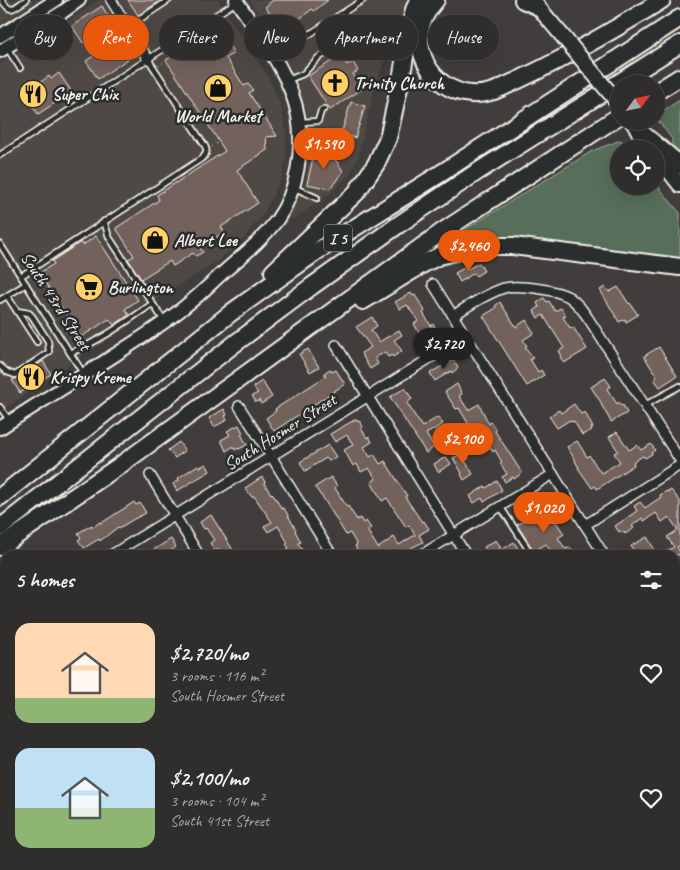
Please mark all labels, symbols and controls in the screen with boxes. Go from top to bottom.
chip: Buy [15,15,73,60]
chip: Rent [83,15,149,60]
chip: Filters [159,15,234,60]
chip: New [244,15,306,60]
chip: Apartment [316,15,418,60]
chip: House [428,15,499,60]
church icon: Trinity Church [320,68,350,98]
place label: Trinity Church [354,72,445,94]
shop icon: World Market [203,73,233,103]
north arrow [610,75,665,130]
map controls [610,75,665,195]
restaurant icon: Super Chix [18,79,48,109]
place label: Super Chix [52,83,120,105]
place label: World Market [175,105,264,127]
pin: $1,590 [283,128,365,170]
text: $1,590 [305,134,343,154]
button: locate [610,140,665,195]
road number: I 5 [324,224,352,252]
shop icon: Albert Lee [140,225,170,255]
place label: Albert Lee [174,229,239,251]
pin: $2,460 [428,230,510,272]
text: $2,460 [449,236,489,256]
street label: South 43rd Street [16,248,97,356]
supermarket icon: Burlington [74,272,104,302]
place label: Burlington [108,276,175,298]
pin: $2,720 [403,328,485,370]
text: $2,720 [424,334,464,354]
restaurant icon: Krispy Kreme [16,362,46,392]
place label: Krispy Kreme [50,366,133,388]
street label: South Hosmer Street [220,388,342,475]
pin: $2,100 [422,422,504,465]
text: $2,100 [443,429,483,449]
pin: $1,020 [503,492,585,534]
text: $1,020 [524,498,564,518]
icon: filters [637,566,665,594]
text: 5 homes [15,567,74,593]
text: $2,720/mo [170,640,248,666]
icon: home [55,643,115,703]
icon: heart [637,659,665,687]
text: 3 rooms · 116 m² [170,666,264,686]
text: South Hosmer Street [170,686,284,706]
text: $2,100/mo [170,765,248,791]
icon: home [55,768,115,828]
icon: heart [637,784,665,812]
text: 3 rooms · 104 m² [170,791,264,811]
text: South 41st Street [170,811,269,831]

